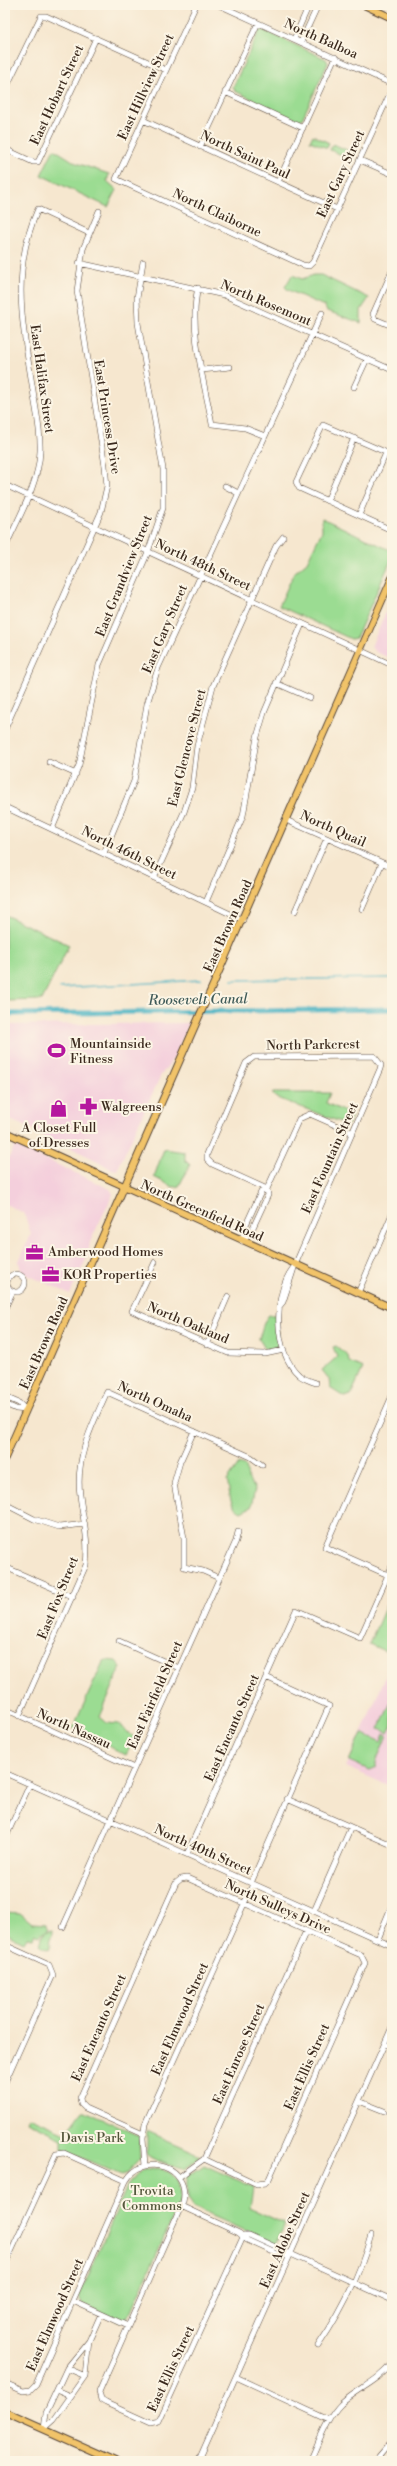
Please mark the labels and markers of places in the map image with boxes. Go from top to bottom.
place label: Mountainside Fitness [70,1036,152,1067]
sports icon: Mountainside Fitness [47,1041,67,1061]
pharmacy icon: Walgreens [78,1097,98,1117]
shop icon: A Closet Full of Dresses [49,1099,69,1119]
place label: Walgreens [100,1099,162,1115]
place label: A Closet Full of Dresses [21,1120,97,1151]
office icon: Amberwood Homes [25,1242,45,1262]
place label: Amberwood Homes [47,1244,164,1260]
office icon: KOR Properties [40,1265,60,1285]
place label: KOR Properties [63,1267,157,1283]

